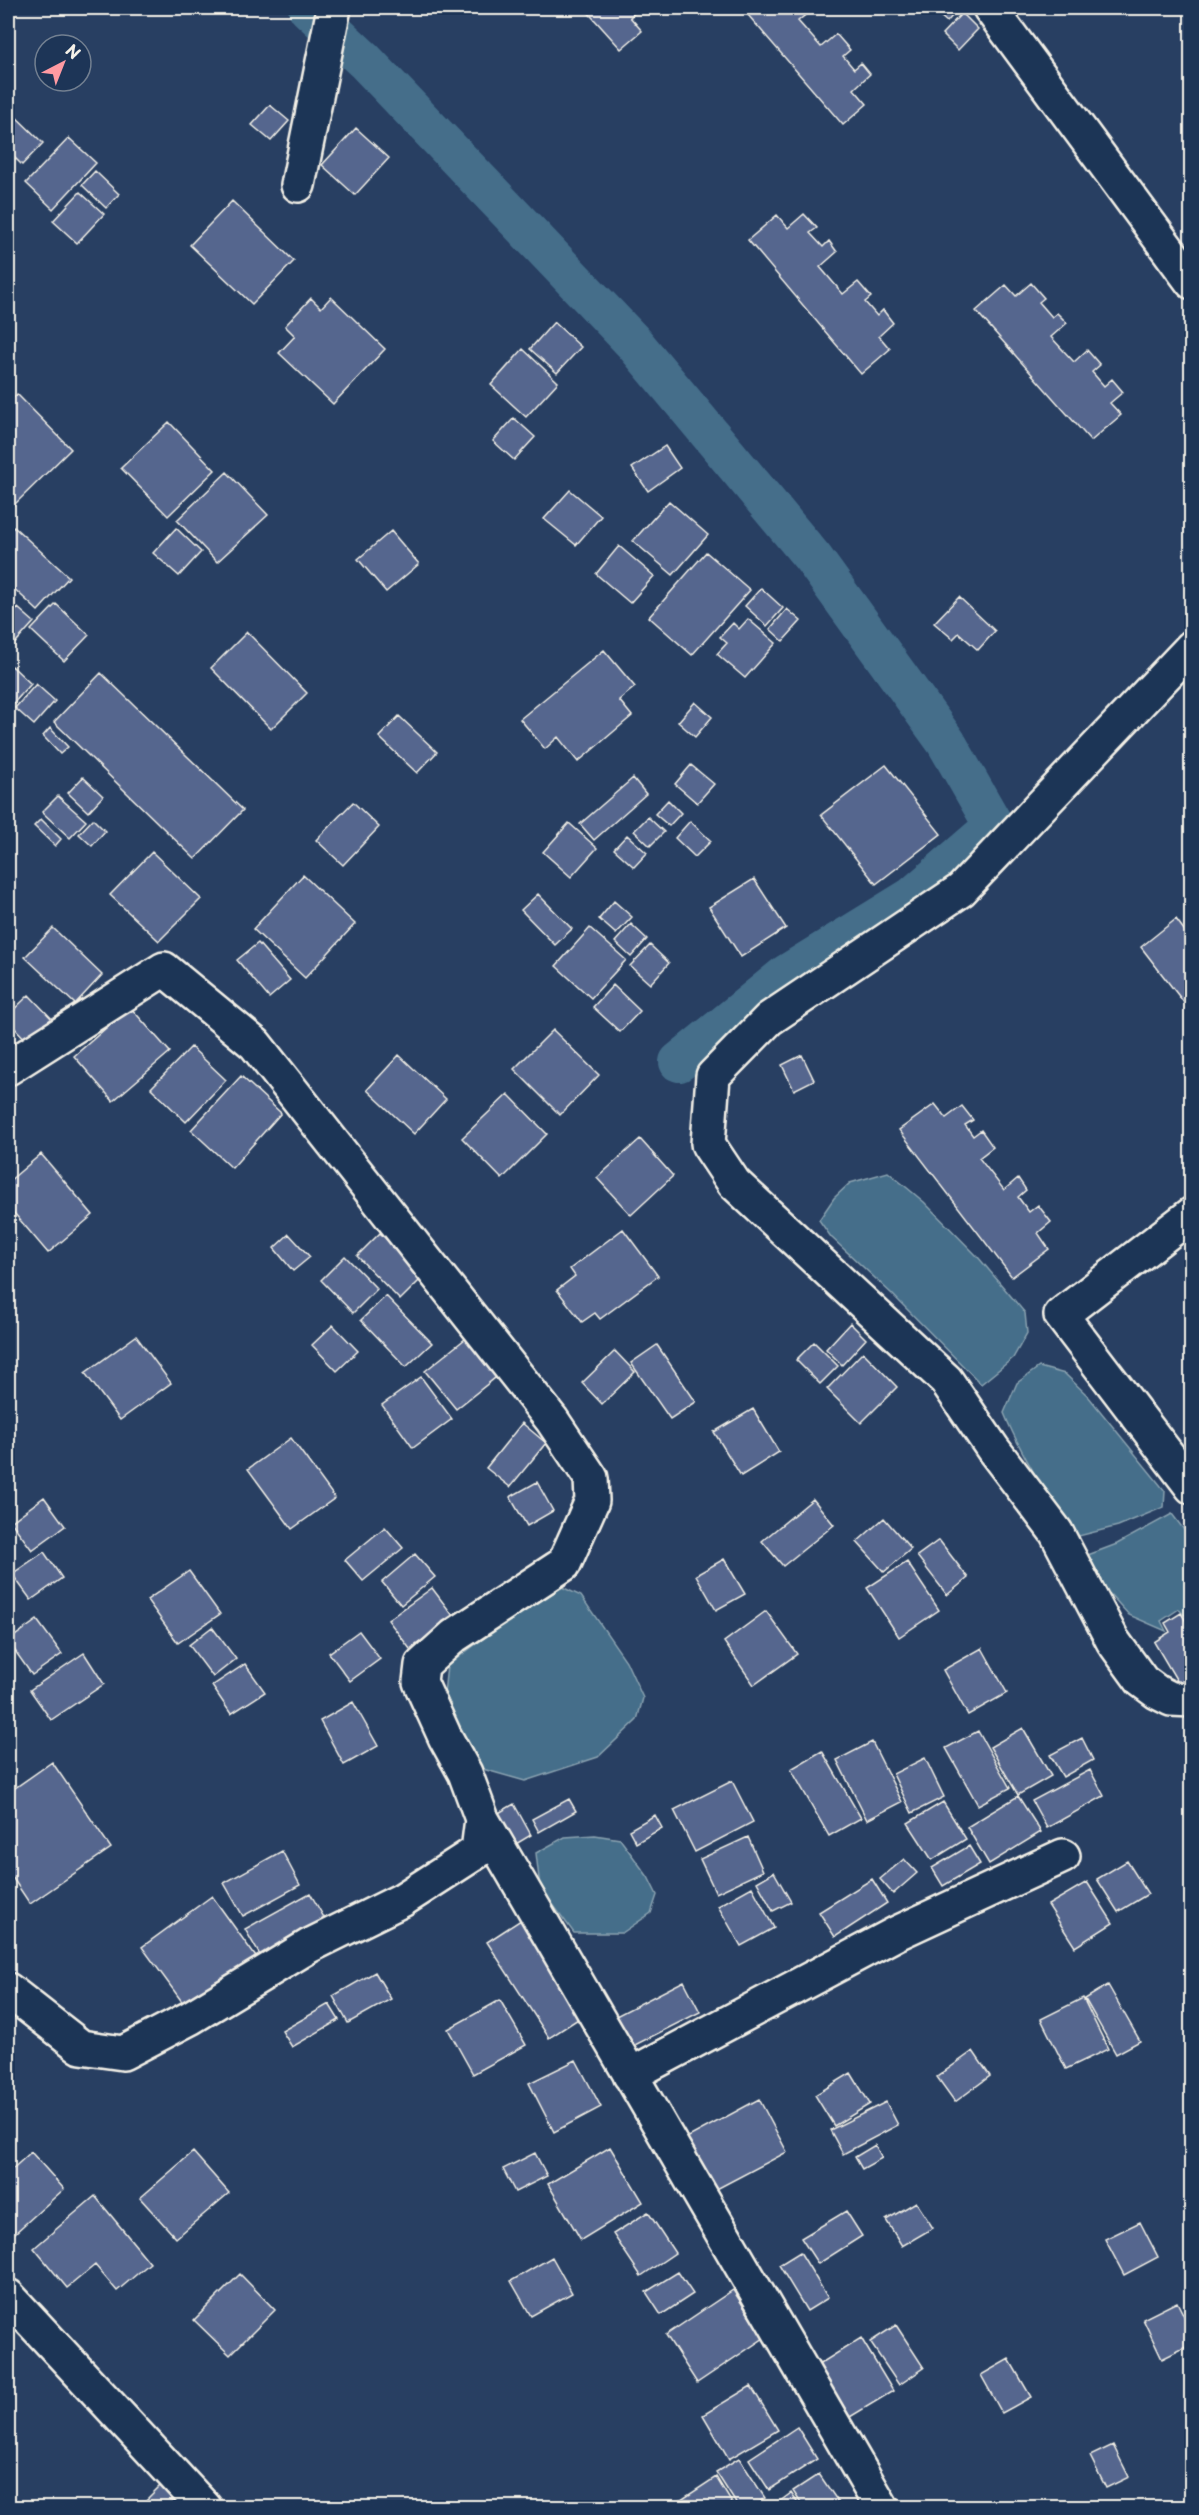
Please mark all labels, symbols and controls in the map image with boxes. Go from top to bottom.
north arrow [33,33,93,93]
text: N [61,38,86,64]

